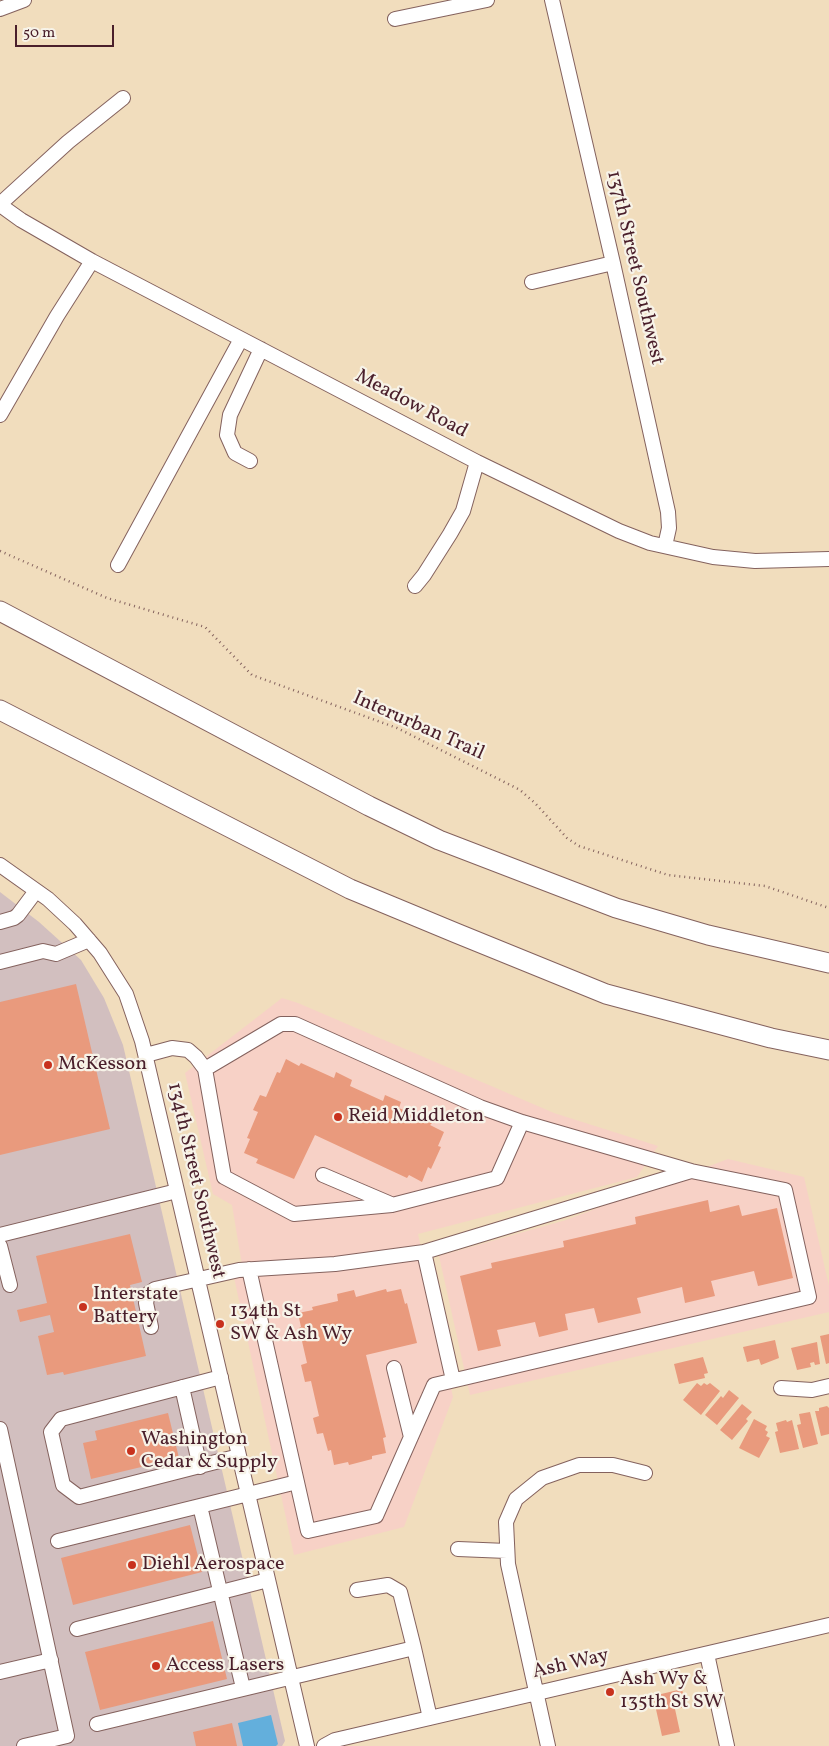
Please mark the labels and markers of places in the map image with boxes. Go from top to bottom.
place label: McKesson [58,1053,147,1077]
marker: McKesson [42,1059,54,1071]
place label: Reid Middleton [348,1105,484,1129]
marker: Reid Middleton [332,1111,344,1123]
place label: Interstate Battery [93,1283,178,1330]
place label: 134th St SW & Ash Wy [230,1300,352,1347]
marker: Interstate Battery [77,1301,89,1313]
marker: 134th St SW & Ash Wy [214,1318,226,1330]
place label: Washington Cedar & Supply [141,1428,278,1475]
marker: Washington Cedar & Supply [125,1445,137,1457]
place label: Diehl Aerospace [142,1553,285,1577]
marker: Diehl Aerospace [126,1559,138,1571]
place label: Access Lasers [166,1654,284,1678]
marker: Access Lasers [150,1660,162,1672]
place label: Ash Wy & 135th St SW [620,1668,723,1715]
marker: Ash Wy & 135th St SW [604,1686,616,1698]

